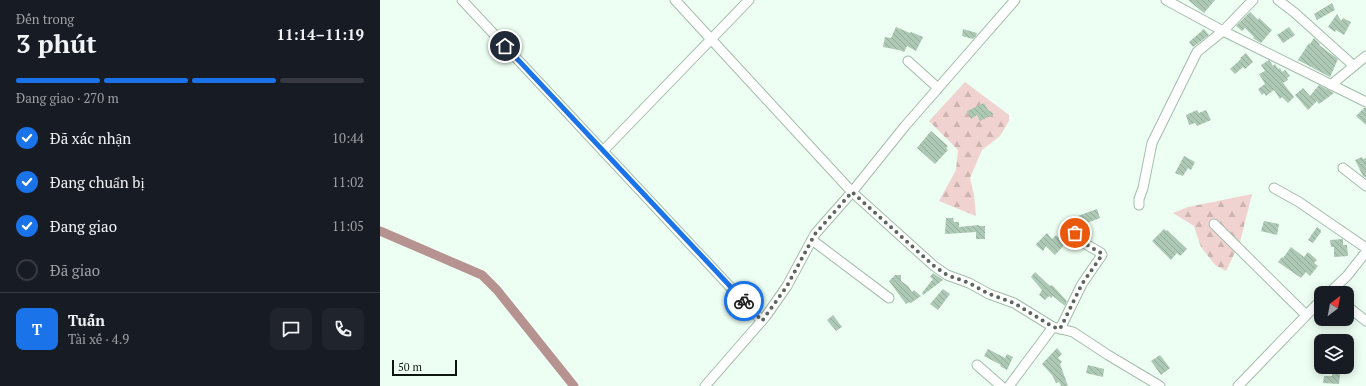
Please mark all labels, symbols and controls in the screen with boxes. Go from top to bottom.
text: Đến trong [16,10,74,28]
text: 11:14–11:19 [277,24,364,44]
text: 3 phút [16,26,97,60]
pin [488,29,522,63]
icon: home [494,35,516,57]
text: Đang giao · 270 m [16,89,119,107]
icon: check [16,127,38,149]
text: Đã xác nhận [50,128,131,148]
text: 10:44 [332,129,364,147]
icon: check [16,171,38,193]
text: Đang chuẩn bị [50,172,145,192]
text: 11:02 [332,173,364,191]
icon: check [16,215,38,237]
text: Đang giao [50,216,117,236]
pin [1058,216,1092,250]
text: 11:05 [332,217,364,235]
icon: bag [1064,222,1086,244]
text: Đã giao [50,260,100,280]
courier [724,281,764,321]
north arrow [1314,286,1354,326]
map controls [1314,286,1354,374]
icon: bike [733,290,755,312]
button: chat [270,308,312,350]
button: phone [322,308,364,350]
text: Tuấn [68,310,105,330]
text: T [32,319,42,339]
text: Tài xế · 4.9 [68,330,129,348]
button: layers [1314,334,1354,374]
scale bar [392,358,457,377]
text: 50 m [398,360,422,374]

